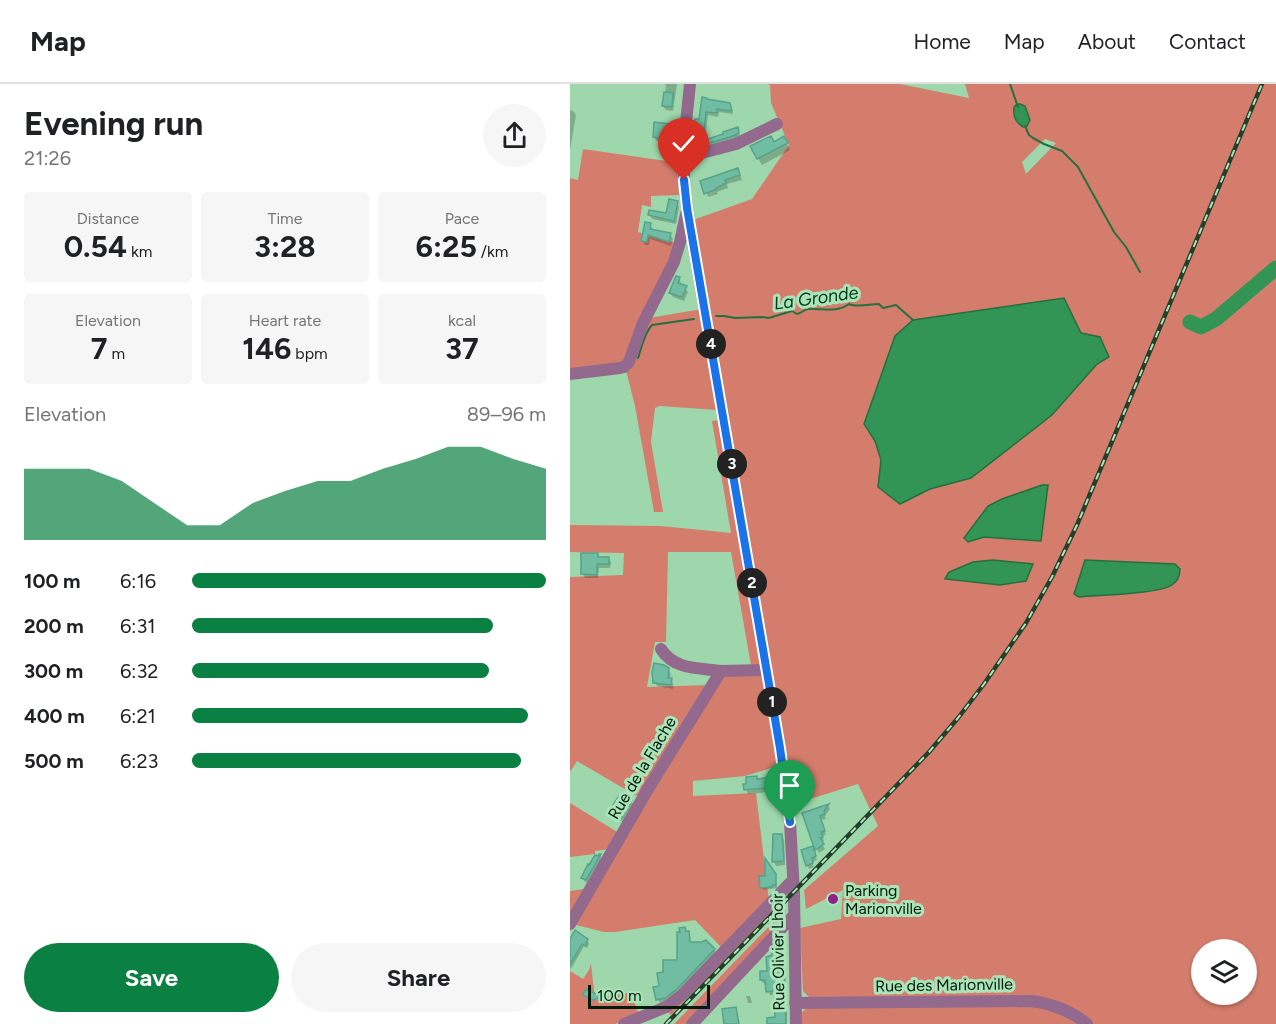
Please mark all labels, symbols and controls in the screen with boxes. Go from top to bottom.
text: Map [30,24,86,58]
text: Home [914,29,971,54]
text: Map [1004,29,1045,54]
text: About [1078,29,1136,54]
text: Contact [1169,29,1246,54]
text: Evening run [24,104,203,143]
button: share [483,104,546,167]
pin [658,118,709,180]
icon: check [667,127,700,160]
text: 21:26 [24,146,71,170]
text: Distance [77,209,139,228]
text: Time [268,209,302,228]
text: Pace [445,209,479,228]
text: 0.54 [64,228,127,265]
text: 3:28 [254,228,316,265]
text: 6:25 [416,228,477,265]
text: km [127,242,152,261]
text: /km [477,242,508,261]
water label: La Gronde [772,281,860,315]
text: Elevation [75,311,141,330]
text: Heart rate [249,311,321,330]
text: kcal [448,311,476,330]
pin: 4 [696,329,726,359]
text: 7 [91,330,108,367]
text: 146 [242,330,291,367]
text: 37 [445,330,479,367]
text: 4 [706,334,716,353]
text: m [108,344,125,363]
text: bpm [291,344,328,363]
text: Elevation [24,402,106,426]
text: 89–96 m [467,402,546,426]
pin: 3 [717,449,747,479]
text: 3 [728,454,736,473]
pin: 2 [737,568,767,598]
text: 100 m [24,569,81,593]
text: 6:16 [120,569,156,593]
text: 2 [747,573,757,592]
text: 200 m [24,614,84,638]
text: 6:31 [120,614,156,638]
text: 300 m [24,659,83,683]
text: 6:32 [120,659,158,683]
pin: 1 [757,687,787,717]
text: 1 [769,692,775,711]
text: 400 m [24,704,85,728]
text: 6:21 [120,704,156,728]
street label: Rue de la Flache [604,713,680,823]
text: 500 m [24,749,84,773]
text: 6:23 [120,749,158,773]
pin [764,760,815,822]
icon: arrive [773,769,806,802]
place label: Parking Marionville [845,881,922,918]
marker: Parking Marionville [826,892,840,906]
street label: Rue Olivier Lhoir [767,893,789,1011]
map controls [1191,939,1257,1005]
button: layers [1191,939,1257,1005]
button: Save [24,943,279,1012]
button: Share [291,943,546,1012]
street label: Rue des Marionville [875,974,1013,996]
scale bar [588,982,710,1010]
text: 100 m [597,986,642,1005]

